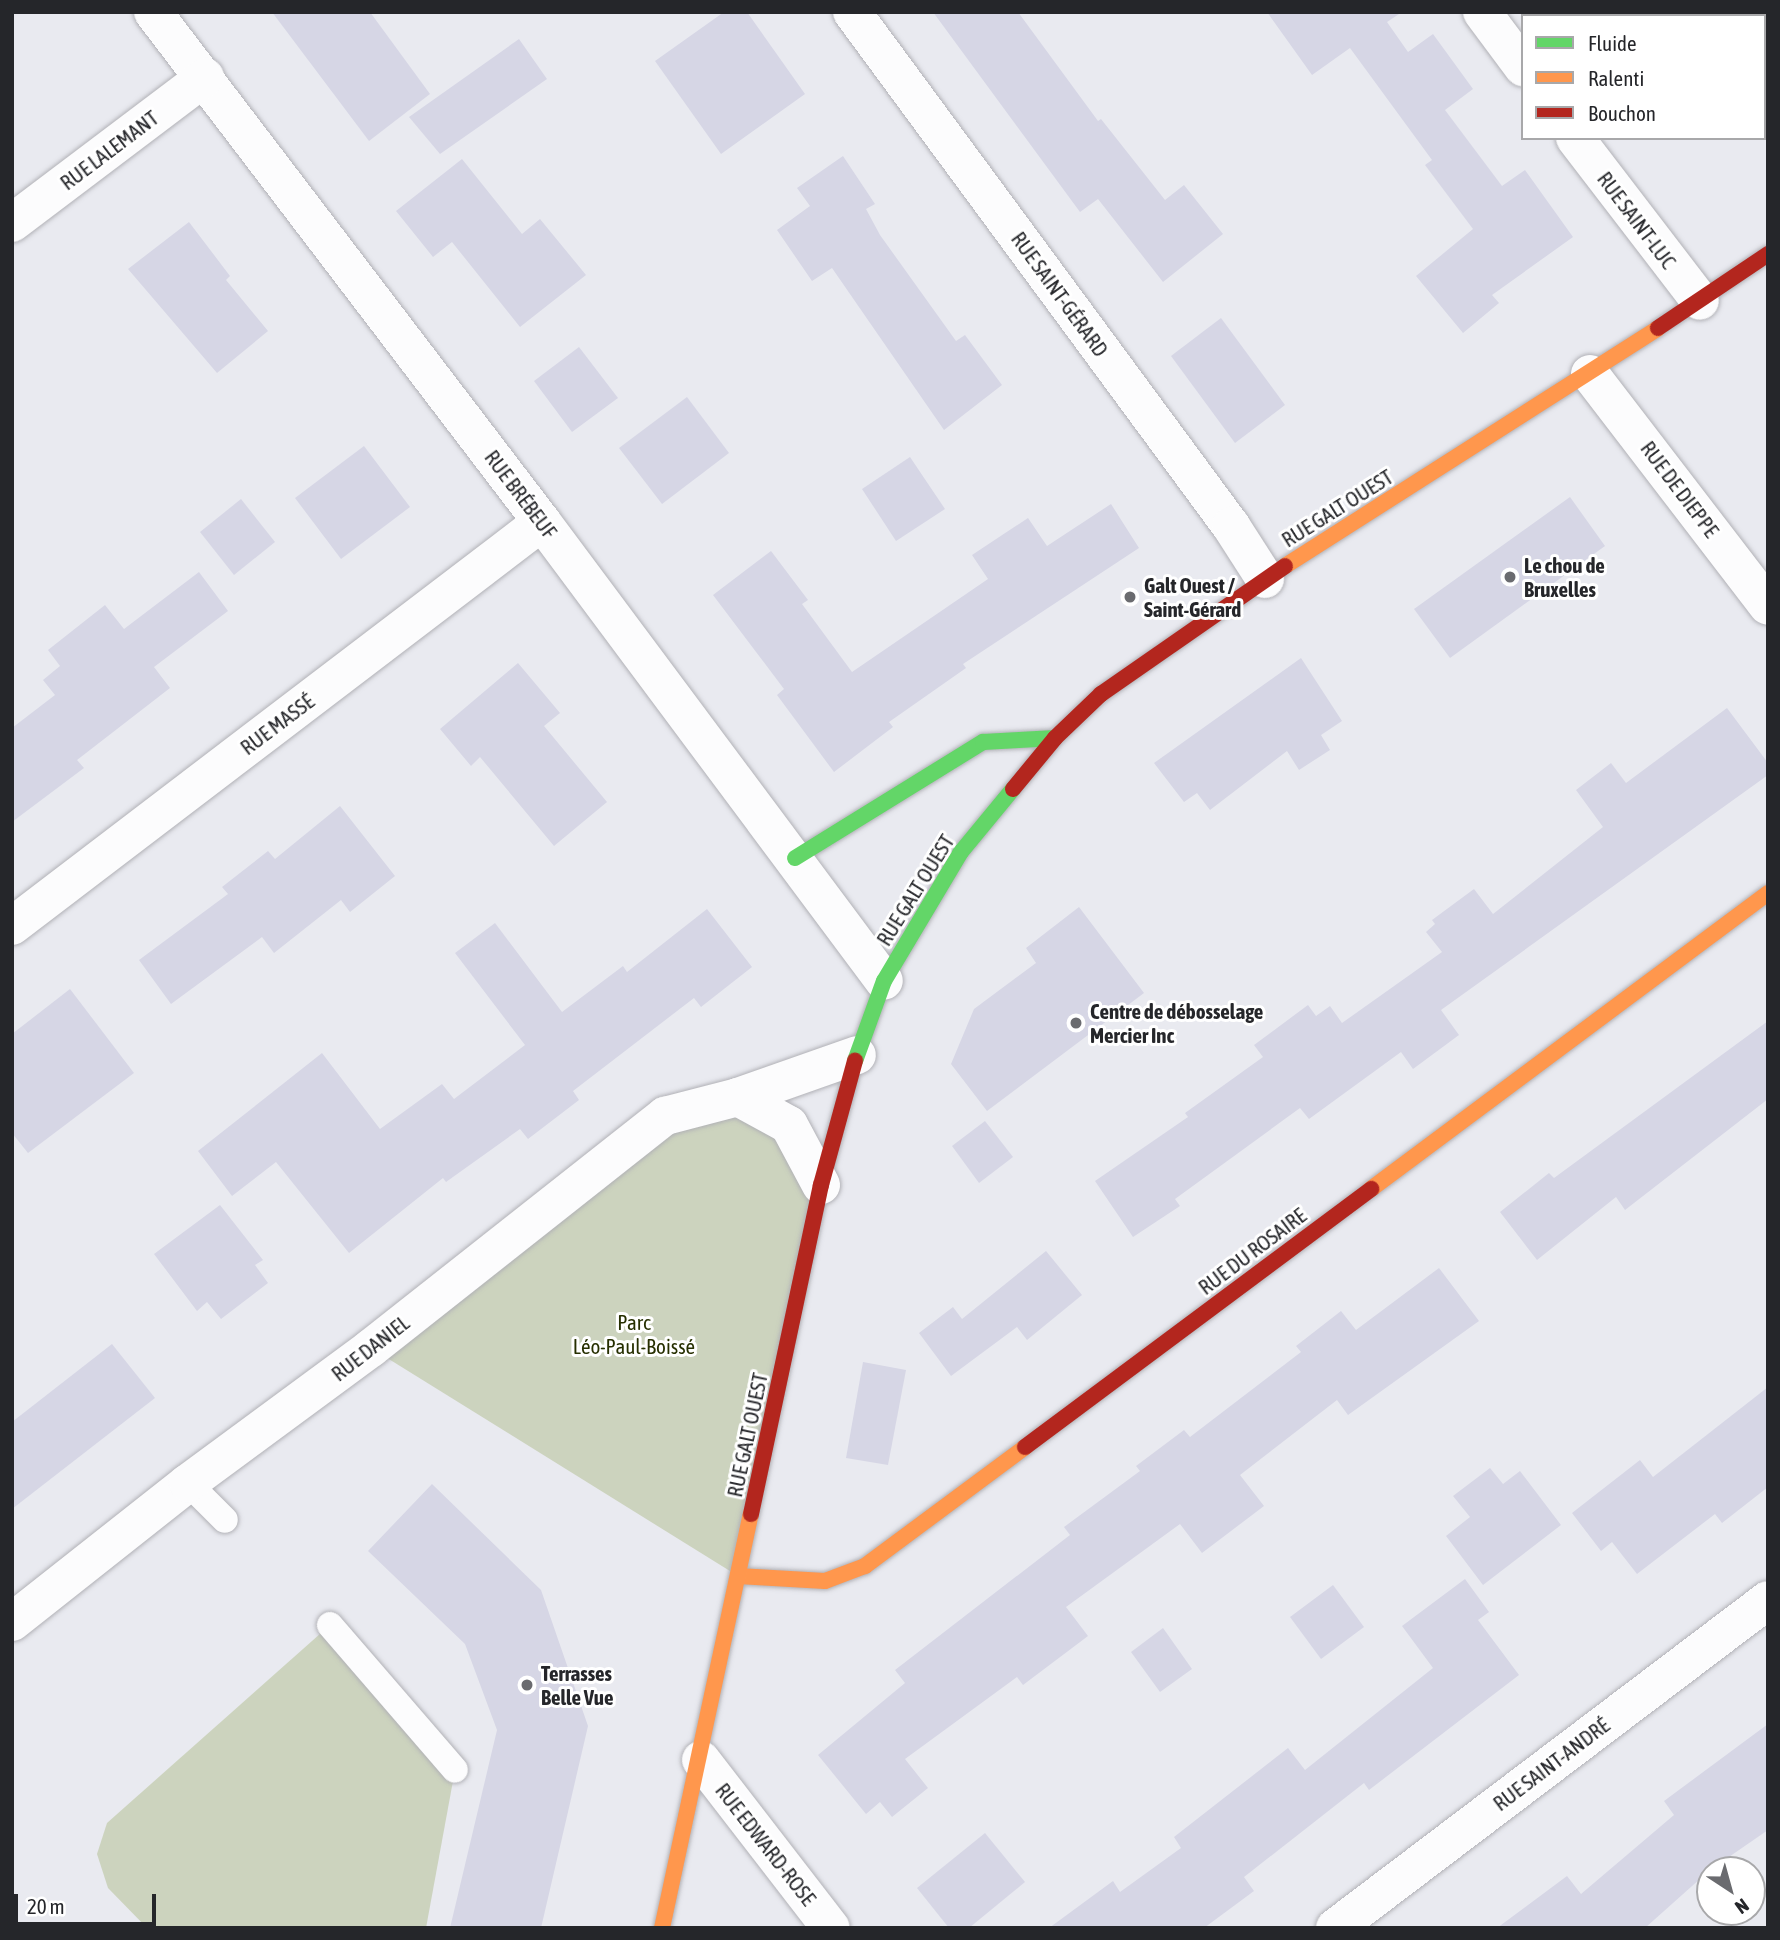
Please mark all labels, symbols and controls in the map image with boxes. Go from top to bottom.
legend [1521,14,1766,140]
text: Fluide [1588,31,1637,55]
text: Ralenti [1588,66,1644,90]
text: Bouchon [1588,101,1656,125]
street label: RUE LALEMANT [55,105,163,195]
street label: RUE SAINT-LUC [1592,167,1682,273]
street label: RUE SAINT-GÉRARD [1006,227,1114,361]
street label: RUE DE DIEPPE [1636,436,1724,542]
street label: RUE BRÉBEUF [480,445,562,543]
street label: RUE GALT OUEST [1277,464,1397,552]
place label: Le chou de Bruxelles [1524,552,1605,602]
marker: Le chou de Bruxelles [1502,569,1518,585]
place label: Galt Ouest / Saint-Gérard [1144,572,1241,622]
marker: Galt Ouest / Saint-Gérard [1122,589,1138,605]
street label: RUE MASSÉ [235,688,319,760]
street label: RUE GALT OUEST [871,830,959,950]
place label: Centre de débosselage Mercier Inc [1090,998,1263,1048]
marker: Centre de débosselage Mercier Inc [1068,1015,1084,1031]
street label: RUE DU ROSAIRE [1193,1202,1311,1300]
park label: Parc Léo-Paul-Boissé [573,1309,695,1359]
street label: RUE DANIEL [326,1310,414,1386]
street label: RUE GALT OUEST [722,1371,772,1499]
place label: Terrasses Belle Vue [541,1660,613,1710]
marker: Terrasses Belle Vue [519,1677,535,1693]
street label: RUE SAINT-ANDRÉ [1488,1712,1614,1816]
street label: RUE EDWARD-ROSE [710,1778,822,1910]
north arrow [1696,1856,1766,1926]
scale bar [18,1881,159,1925]
text: 20 m [27,1894,65,1918]
text: N [1731,1894,1753,1919]

